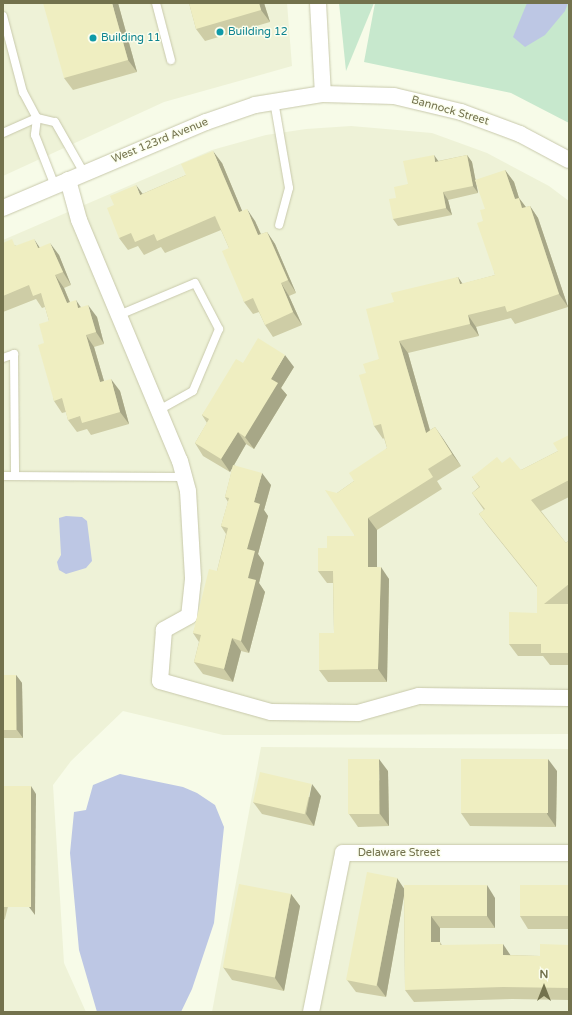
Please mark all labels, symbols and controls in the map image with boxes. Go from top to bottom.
place label: Building 12 [228,25,288,39]
marker: Building 12 [215,27,225,37]
place label: Building 11 [101,31,161,45]
marker: Building 11 [88,33,98,43]
street label: Bannock Street [410,94,490,128]
street label: West 123rd Avenue [110,116,210,166]
street label: Delaware Street [358,846,440,860]
north arrow [524,967,564,1007]
text: N [540,968,548,981]

